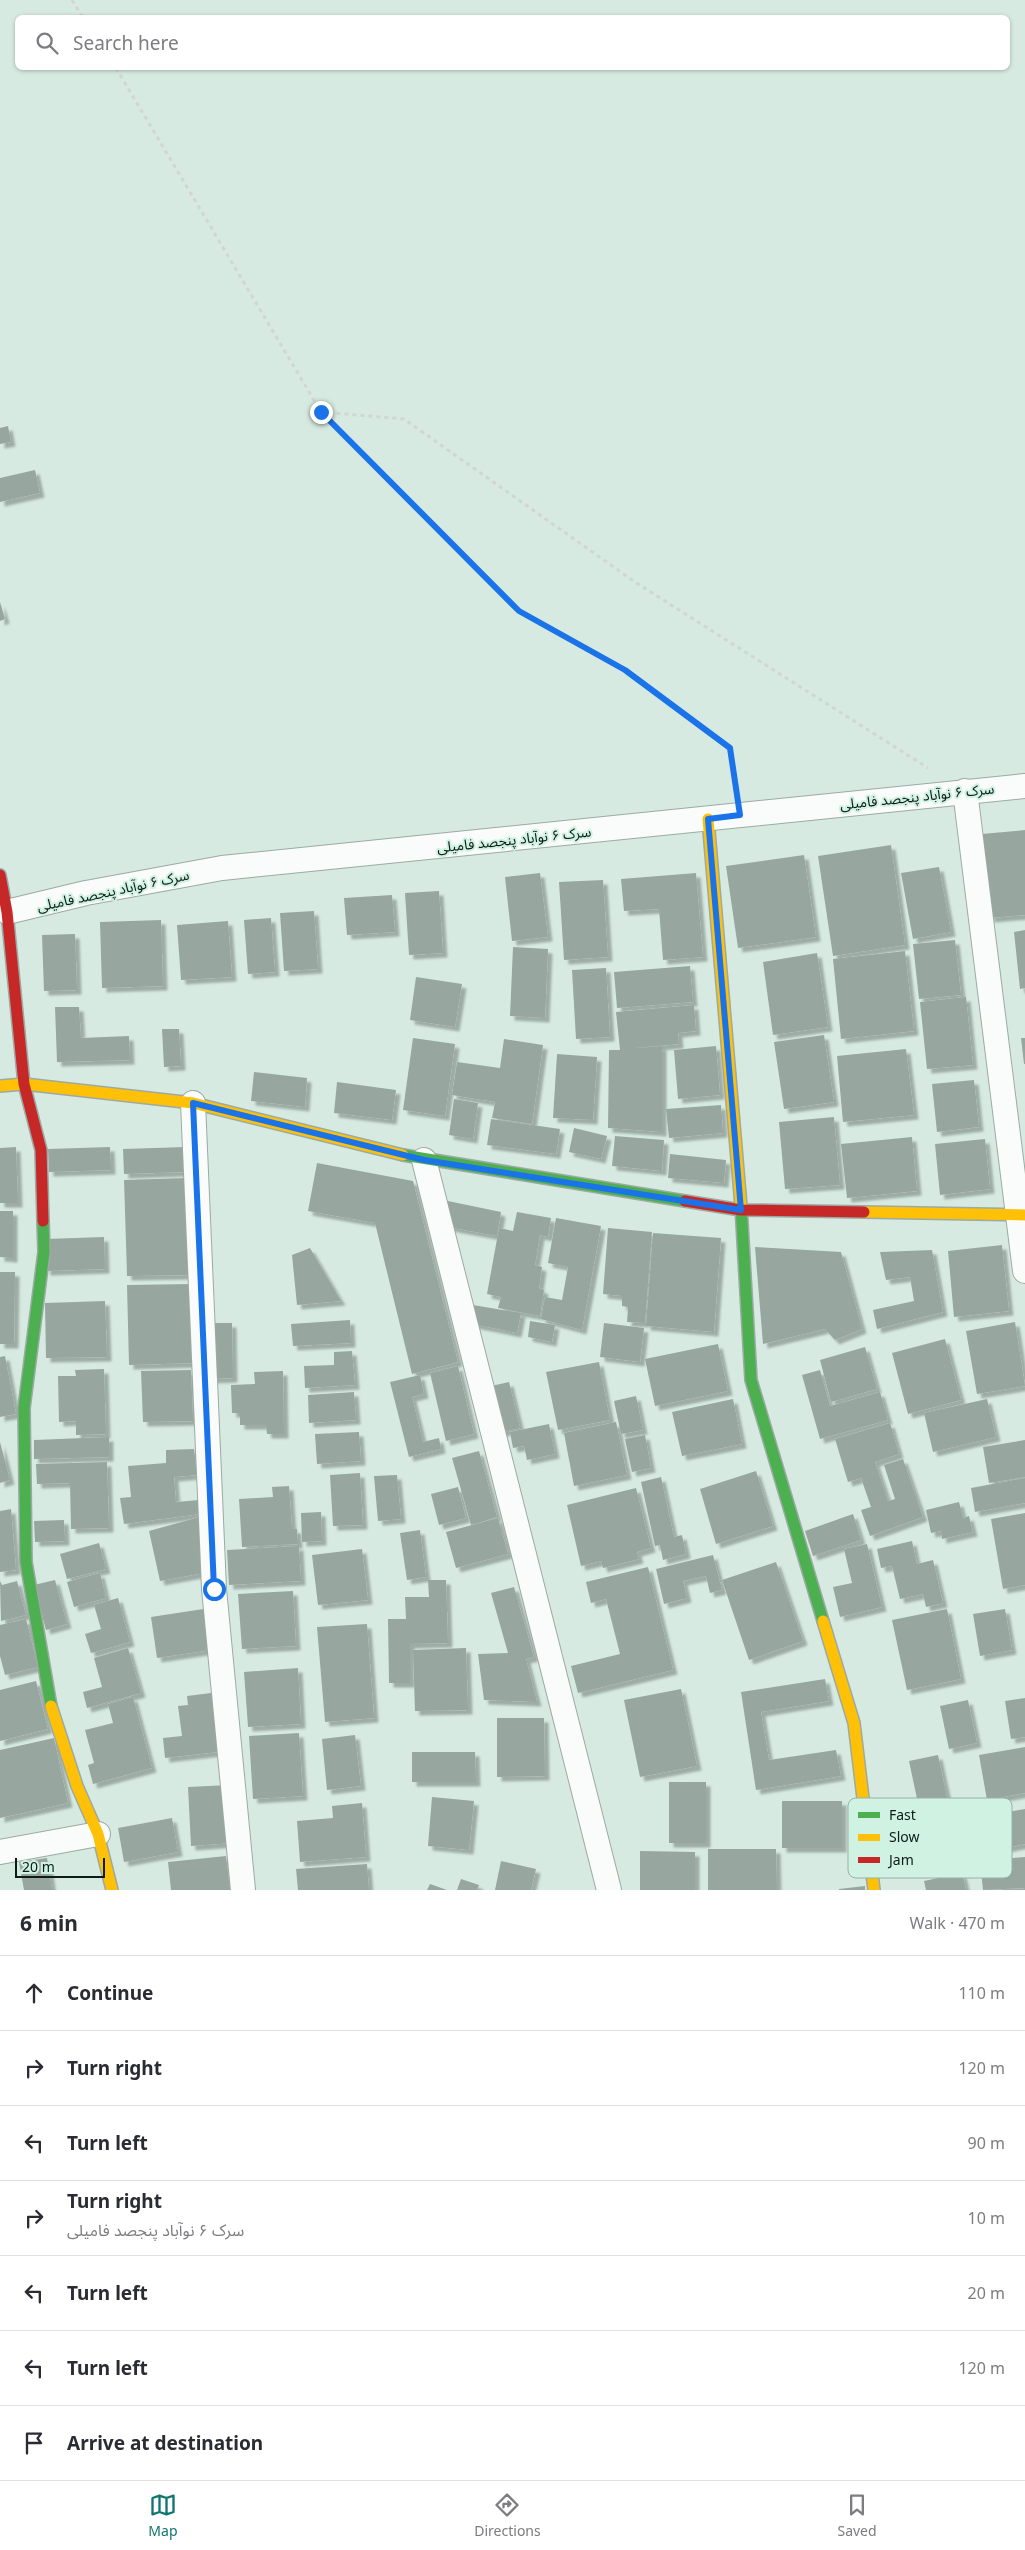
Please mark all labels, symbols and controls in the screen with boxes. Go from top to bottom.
search box [15,15,1010,70]
icon: search [33,29,61,57]
text: Search here [73,30,179,56]
route end [310,401,333,424]
street label: سرک ۶ نوآباد پنجصد فامیلی [839,778,995,815]
street label: سرک ۶ نوآباد پنجصد فامیلی [436,821,592,858]
street label: سرک ۶ نوآباد پنجصد فامیلی [35,865,191,916]
route start [203,1578,226,1601]
legend [848,1798,1012,1878]
text: Fast [889,1805,916,1824]
text: Slow [889,1827,920,1846]
text: Jam [887,1850,914,1869]
scale bar [15,1855,105,1878]
text: 20 m [22,1857,55,1876]
text: 6 min [20,1909,78,1937]
text: Walk · 470 m [910,1912,1005,1934]
icon: ahead [20,1979,48,2007]
text: Continue [67,1980,153,2006]
text: 110 m [958,1982,1005,2004]
icon: right [20,2054,48,2082]
text: Turn right [67,2055,162,2081]
text: 120 m [958,2057,1005,2079]
icon: left [20,2129,48,2157]
text: Turn left [67,2130,148,2156]
text: 90 m [968,2132,1005,2154]
text: Turn right [67,2188,162,2214]
icon: right [20,2204,48,2232]
text: 10 m [968,2207,1005,2229]
text: سرک ۶ نوآباد پنجصد فامیلی [67,2219,244,2241]
icon: left [20,2279,48,2307]
text: Turn left [67,2280,148,2306]
text: 20 m [968,2282,1005,2304]
icon: left [20,2354,48,2382]
text: Turn left [67,2355,148,2381]
text: 120 m [958,2357,1005,2379]
icon: arrive [20,2429,48,2457]
text: Arrive at destination [67,2430,263,2456]
tab: Map [148,2491,178,2540]
tab: Directions [474,2491,541,2540]
tab: Saved [837,2491,877,2540]

